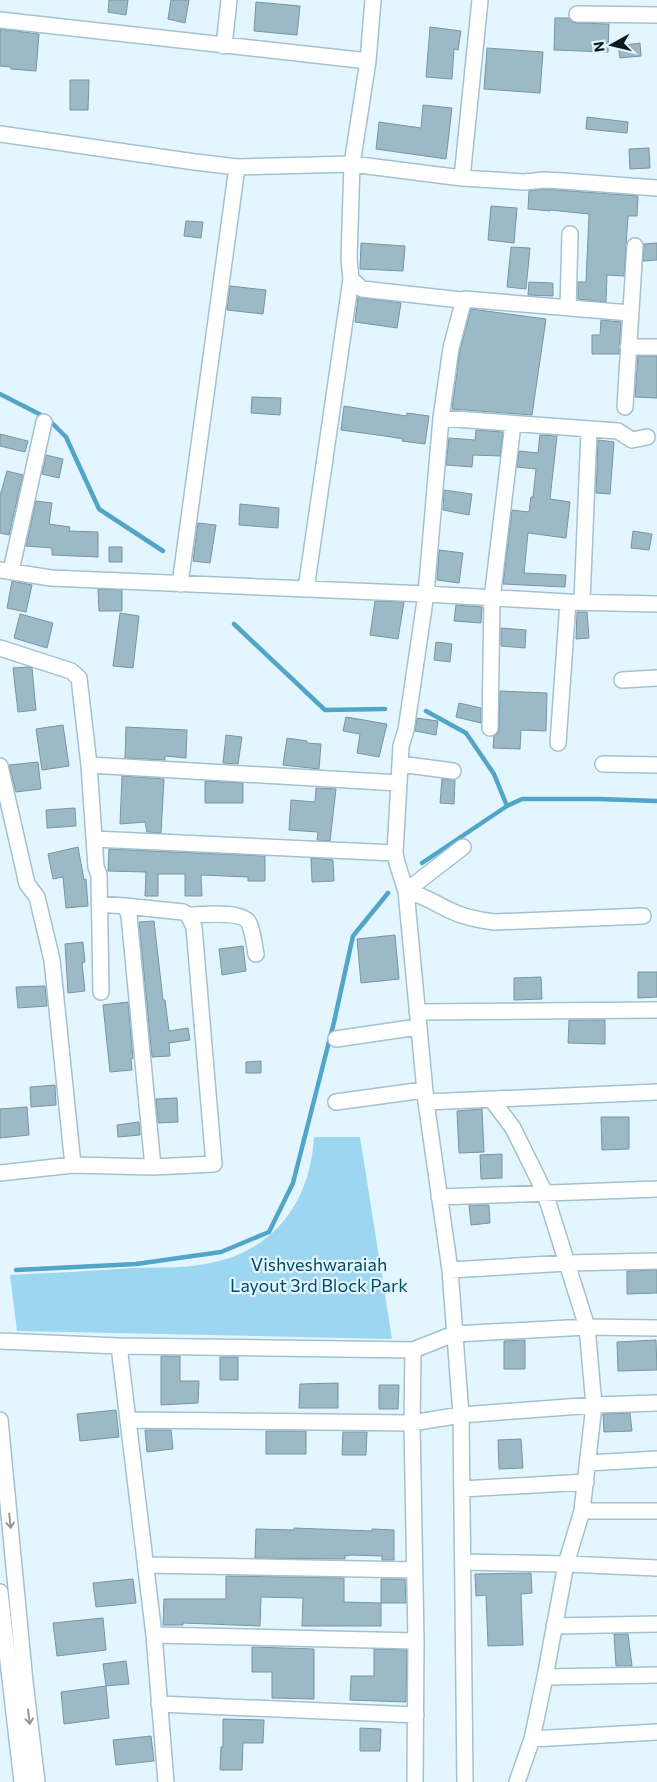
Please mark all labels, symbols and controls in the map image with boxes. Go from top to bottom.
north arrow [587,20,637,70]
text: N [589,40,608,53]
park label: Vishveshwaraiah Layout 3rd Block Park [230,1253,408,1296]
one-way arrow [5,1512,15,1528]
one-way arrow [24,1709,34,1725]

